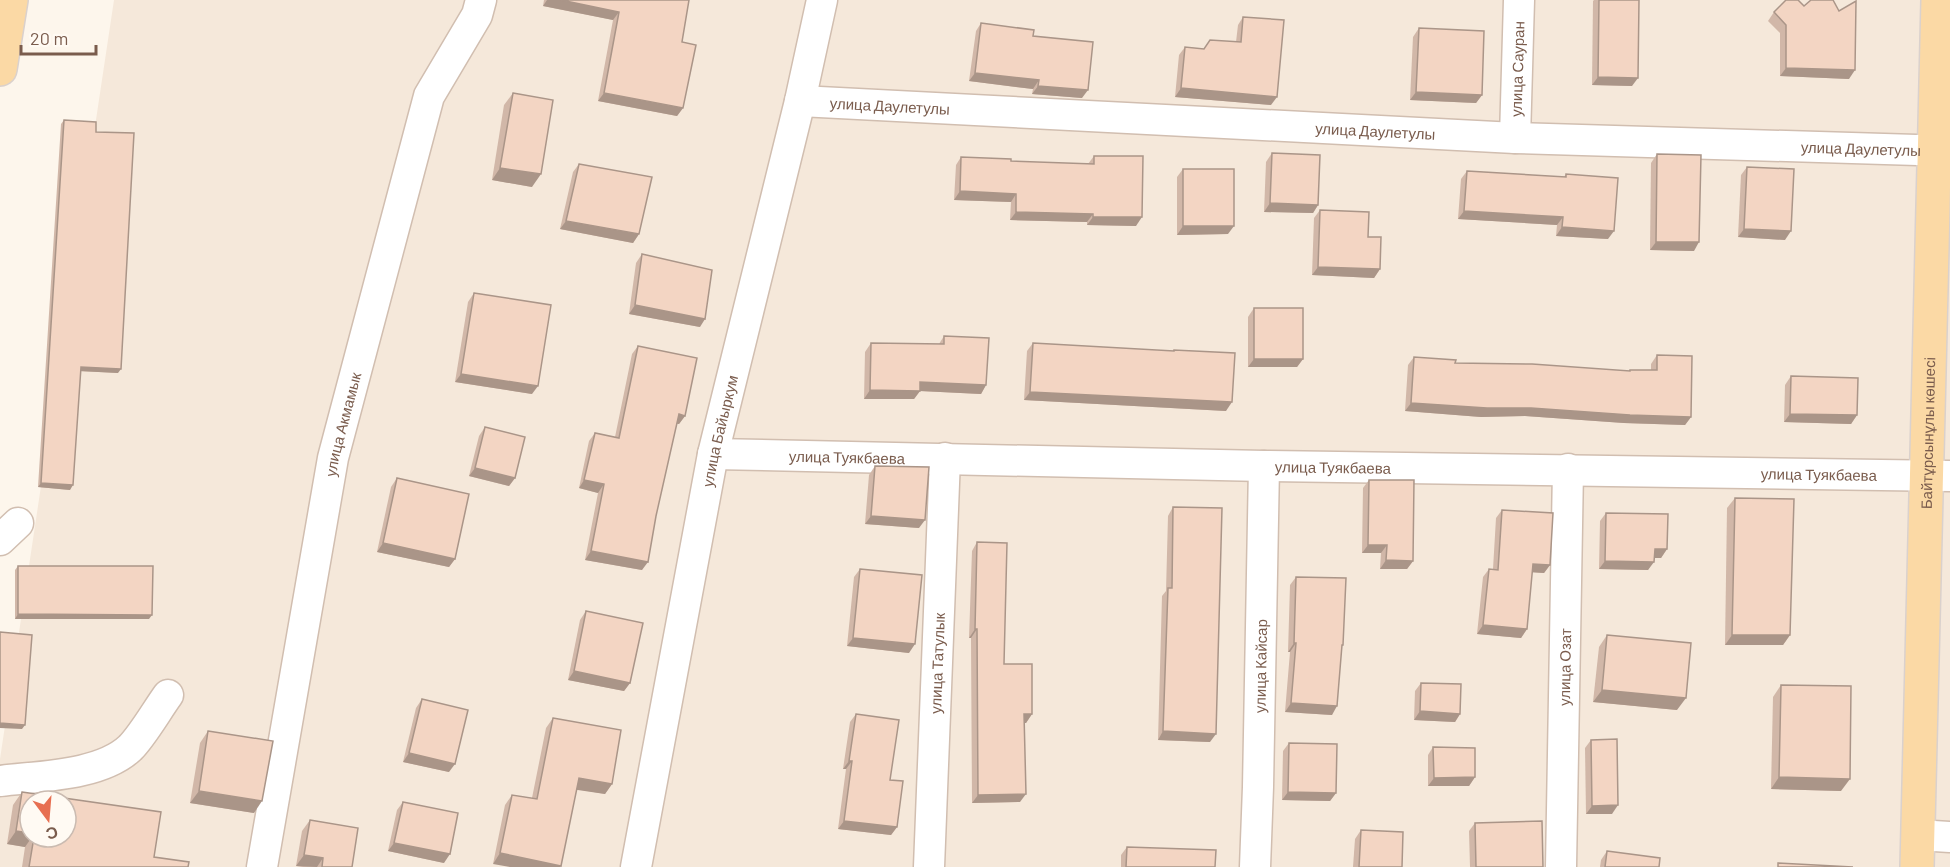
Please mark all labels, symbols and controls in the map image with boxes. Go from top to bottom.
scale bar [21,18,96,56]
street label: улица Сауран [1507,21,1527,117]
text: 20 m [30,27,68,49]
street label: улица Даулетулы [829,94,950,118]
street label: улица Даулетулы [1315,119,1436,143]
street label: улица Даулетулы [1801,138,1921,159]
street label: Байтұрсынұлы көшесі [1917,357,1938,509]
street label: улица Акмамык [321,370,364,478]
street label: улица Байыркум [698,373,741,488]
street label: улица Туякбаева [789,447,906,467]
street label: улица Туякбаева [1275,457,1392,477]
street label: улица Туякбаева [1761,464,1878,484]
street label: улица Татулык [926,612,948,714]
street label: улица Кайсар [1250,619,1270,713]
street label: улица Озат [1555,628,1574,706]
north arrow [18,789,78,849]
text: С [44,823,60,845]

